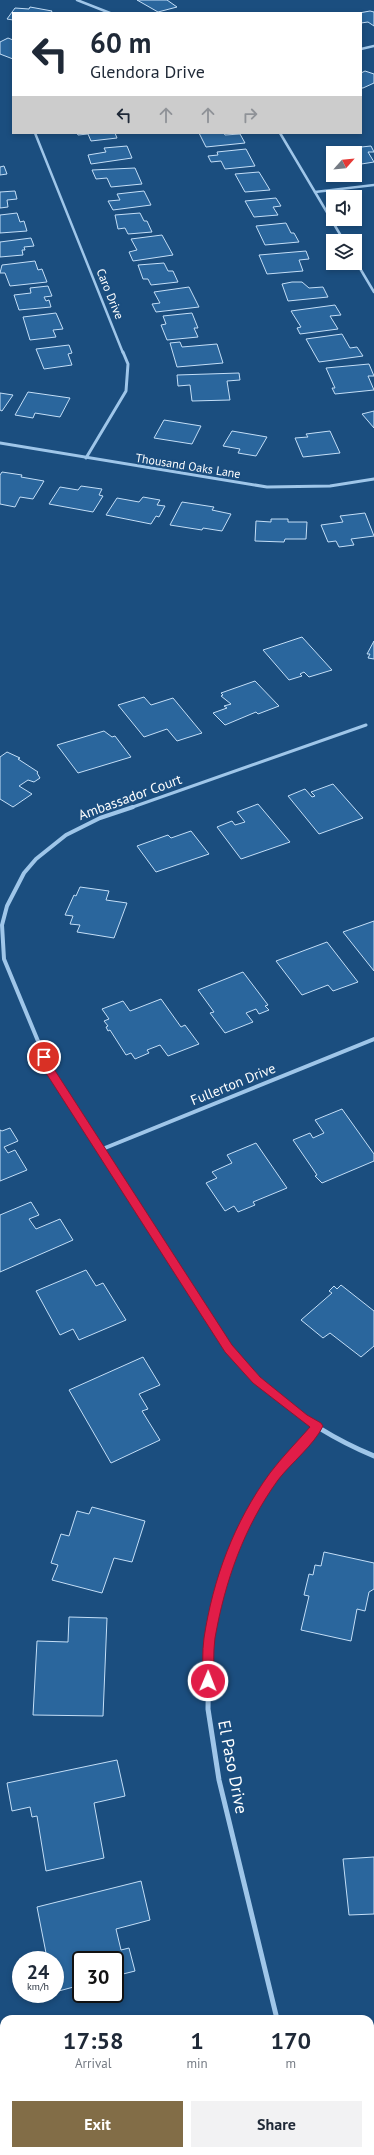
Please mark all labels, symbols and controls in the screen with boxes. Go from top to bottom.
text: 60 m [90,24,151,61]
icon: left [24,28,76,80]
text: Glendora Drive [90,60,205,83]
icon: left [113,104,135,126]
icon: ahead [155,104,177,126]
icon: ahead [197,104,219,126]
icon: right [239,104,261,126]
north arrow [326,146,362,182]
map controls [326,146,362,270]
button: sound [326,190,362,226]
button: layers [326,234,362,270]
street label: Caro Drive [94,266,127,321]
street label: Thousand Oaks Lane [135,450,242,481]
street label: Ambassador Court [76,770,184,824]
pin [27,1040,61,1074]
icon: arrive [33,1046,55,1068]
street label: Fullerton Drive [188,1059,278,1109]
position arrow [187,1660,229,1702]
street label: El Paso Drive [213,1718,253,1816]
speed limit sign: 30 [72,1951,124,2003]
text: 24 [27,1959,49,1985]
text: km/h [27,1980,49,1993]
text: 17:58 [63,2025,124,2056]
text: 1 [190,2025,204,2056]
text: 170 [270,2025,311,2056]
text: Arrival [75,2055,111,2072]
text: min [186,2055,208,2072]
text: m [286,2055,296,2072]
button: Exit [12,2101,183,2147]
button: Share [191,2101,362,2147]

